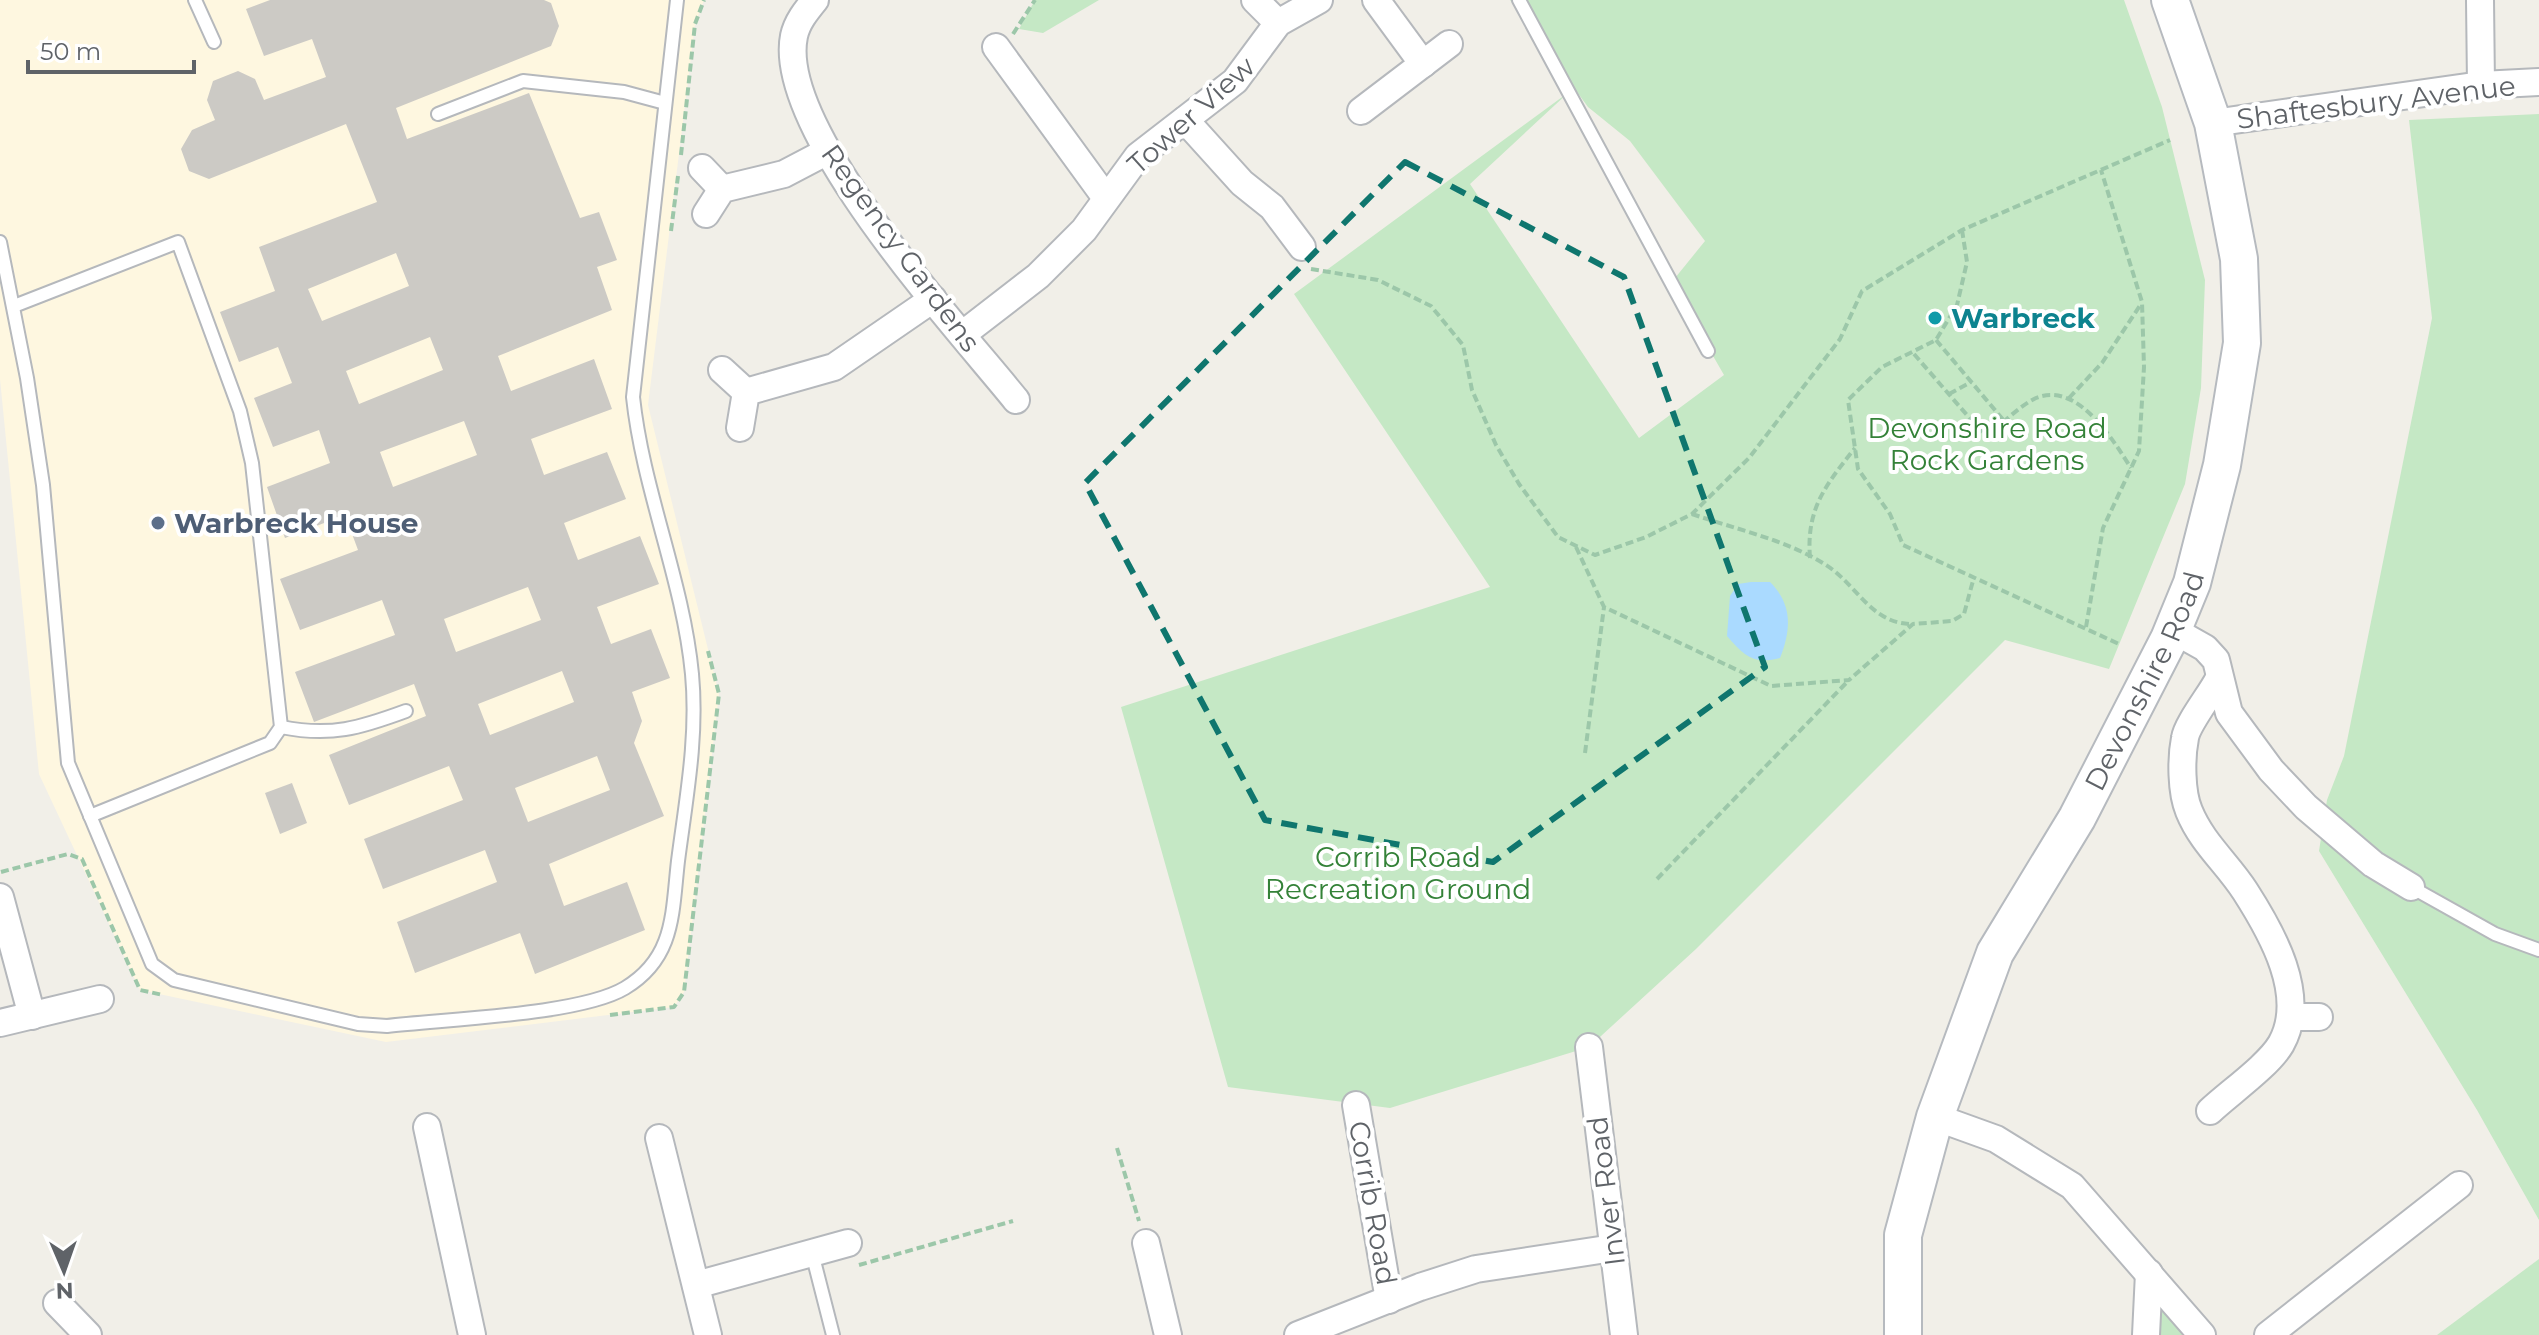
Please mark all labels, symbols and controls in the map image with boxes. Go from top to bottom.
scale bar [28,24,194,74]
text: 50 m [40,37,101,66]
street label: Tower View [1120,49,1262,181]
street label: Shaftesbury Avenue [2235,68,2517,136]
street label: Regency Gardens [814,138,988,358]
place label: Warbreck [1951,301,2096,335]
marker: Warbreck [1926,309,1944,327]
park label: Devonshire Road Rock Gardens [1867,411,2107,477]
place label: Warbreck House [174,506,419,540]
marker: Warbreck House [149,514,167,532]
street label: Devonshire Road [2077,568,2211,796]
park label: Corrib Road Recreation Ground [1265,840,1531,906]
street label: Inver Road [1580,1114,1632,1268]
street label: Corrib Road [1342,1118,1404,1288]
north arrow [24,1231,104,1311]
text: N [55,1277,74,1304]

